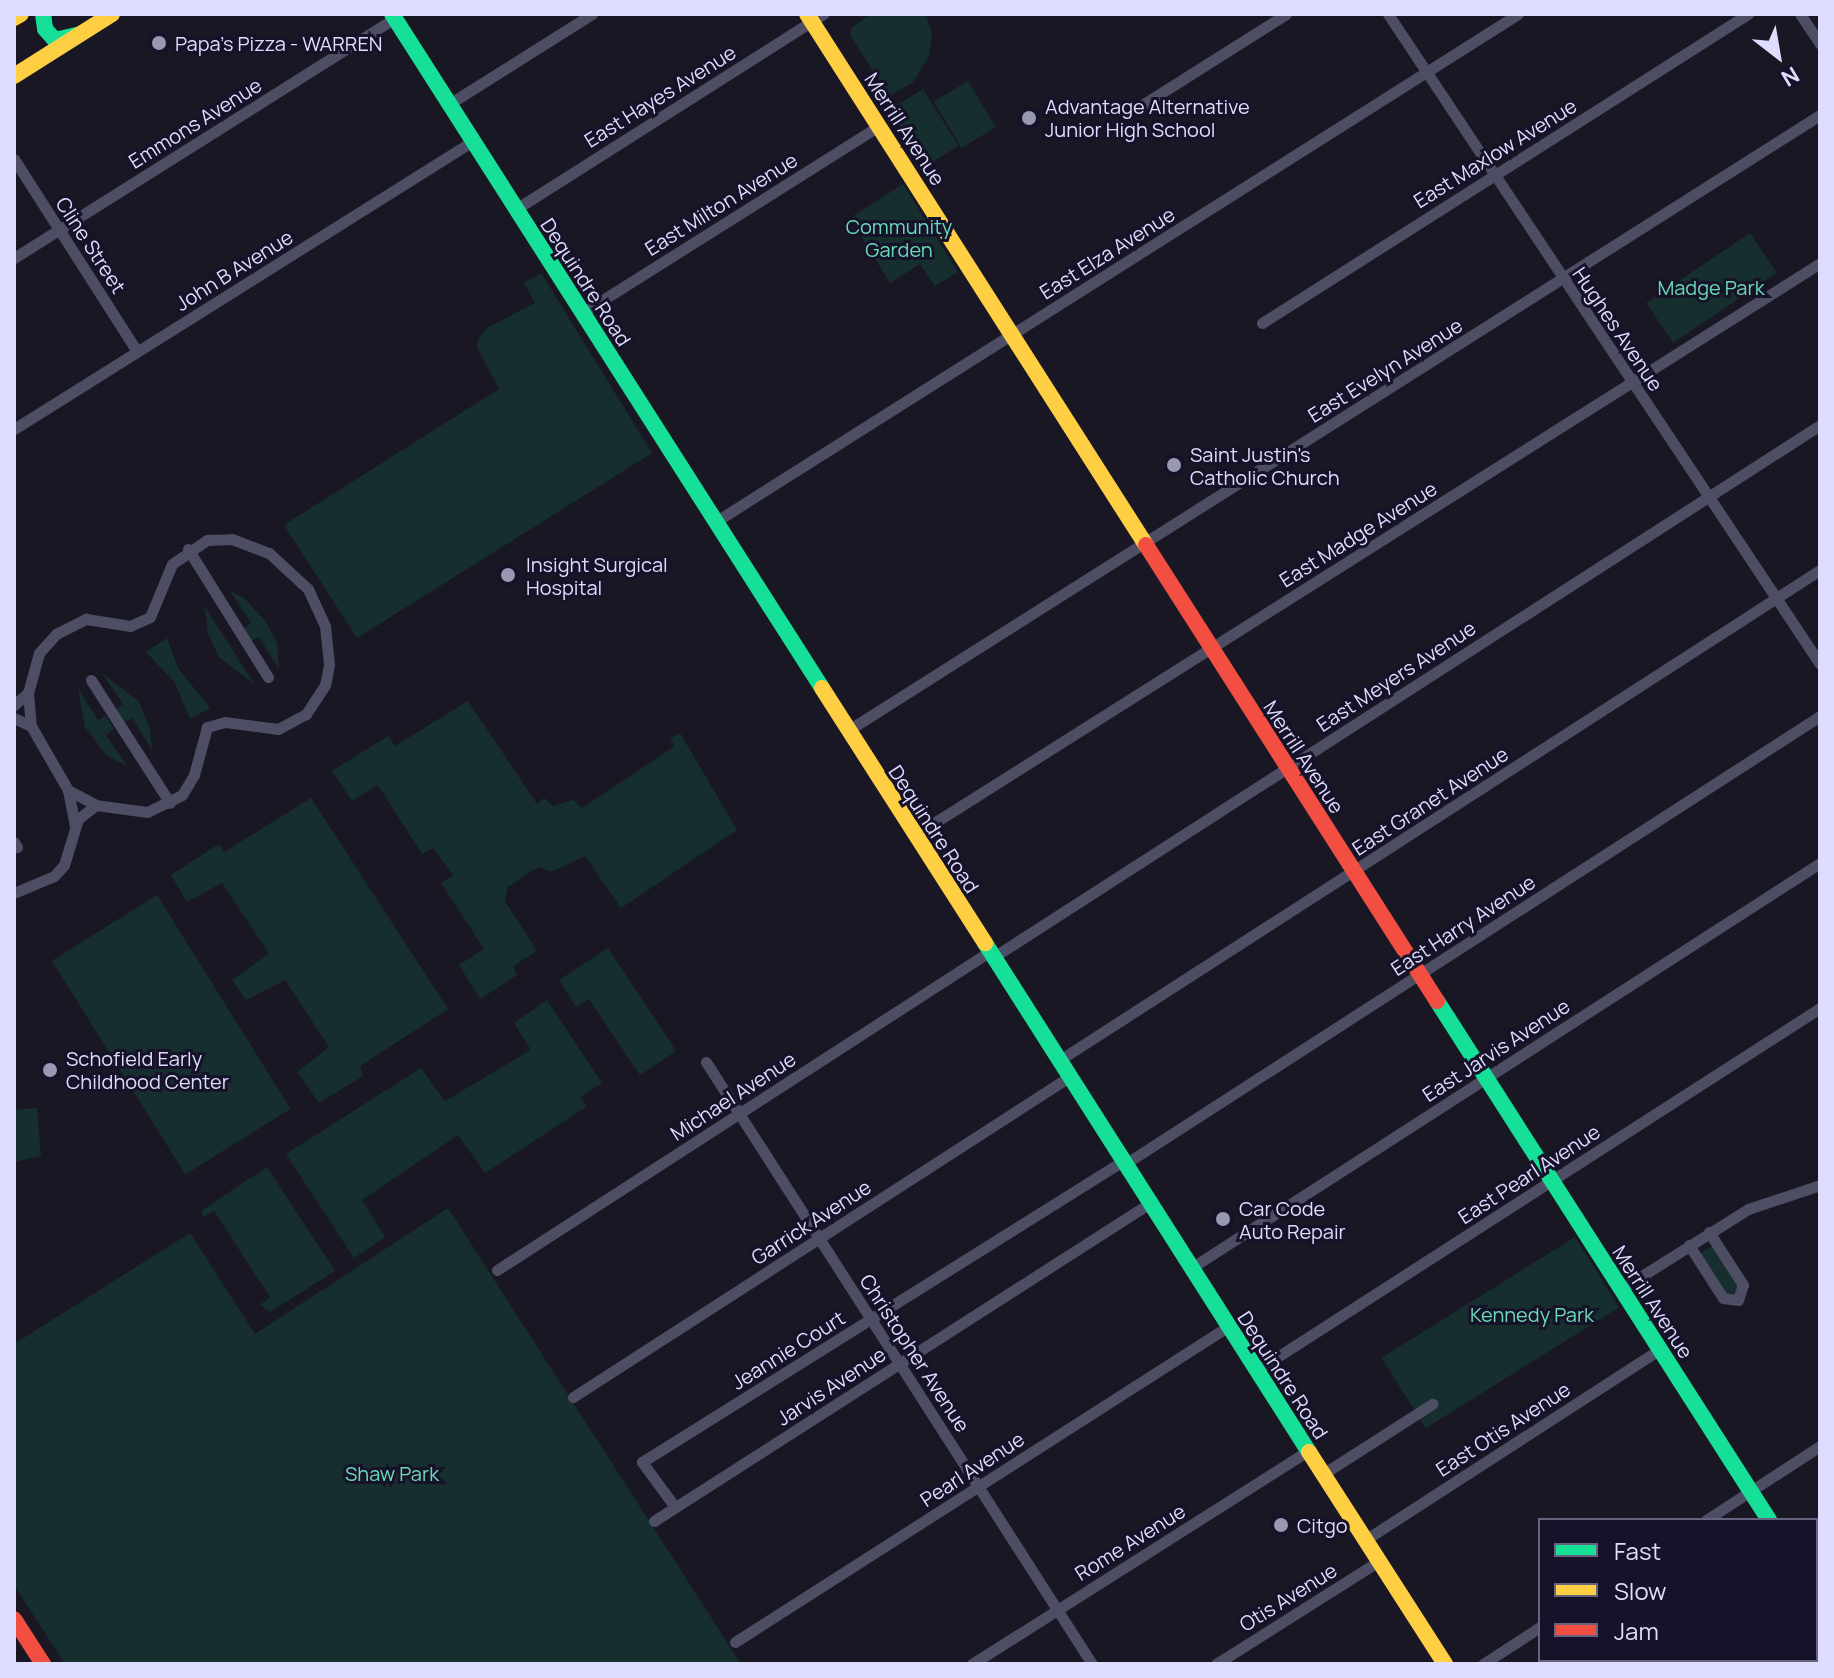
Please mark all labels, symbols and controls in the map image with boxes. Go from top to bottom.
north arrow [1738,16,1818,96]
place label: Papa's Pizza - WARREN [175,31,383,55]
marker: Papa's Pizza - WARREN [150,34,168,52]
street label: East Hayes Avenue [580,40,740,152]
text: N [1776,60,1805,93]
street label: Merrill Avenue [860,68,950,190]
street label: Emmons Avenue [124,73,266,173]
street label: East Maxlow Avenue [1409,93,1581,213]
place label: Advantage Alternative Junior High School [1045,94,1250,141]
marker: Advantage Alternative Junior High School [1020,109,1038,127]
street label: East Milton Avenue [640,147,802,261]
street label: Cline Street [51,192,131,298]
street label: East Elza Avenue [1035,202,1179,304]
street label: Dequindre Road [536,214,636,350]
park label: Community Garden [846,214,952,261]
street label: John B Avenue [171,224,297,316]
street label: Hughes Avenue [1568,263,1668,395]
park label: Madge Park [1657,275,1765,299]
street label: East Evelyn Avenue [1303,313,1467,427]
place label: Saint Justin's Catholic Church [1190,442,1340,489]
marker: Saint Justin's Catholic Church [1165,456,1183,474]
street label: East Madge Avenue [1275,476,1441,592]
place label: Insight Surgical Hospital [526,552,668,599]
marker: Insight Surgical Hospital [497,564,519,586]
street label: East Meyers Avenue [1312,616,1480,736]
street label: Merrill Avenue [1259,696,1349,818]
street label: East Granet Avenue [1348,742,1512,860]
street label: Dequindre Road [884,761,984,897]
street label: East Harry Avenue [1386,869,1540,981]
street label: East Jarvis Avenue [1418,994,1574,1106]
place label: Schofield Early Childhood Center [66,1046,229,1093]
street label: Michael Avenue [666,1047,800,1145]
marker: Schofield Early Childhood Center [41,1061,59,1079]
street label: East Pearl Avenue [1454,1119,1604,1229]
street label: Garrick Avenue [747,1174,875,1270]
place label: Car Code Auto Repair [1239,1196,1346,1243]
marker: Car Code Auto Repair [1214,1210,1232,1228]
street label: Merrill Avenue [1608,1241,1698,1363]
street label: Christopher Avenue [855,1270,975,1436]
park label: Kennedy Park [1470,1302,1594,1326]
street label: Jeannie Court [727,1306,849,1394]
street label: Dequindre Road [1233,1307,1333,1443]
street label: Jarvis Avenue [772,1342,890,1430]
street label: East Otis Avenue [1431,1377,1575,1481]
street label: Pearl Avenue [916,1427,1028,1511]
park label: Shaw Park [345,1461,439,1485]
street label: Rome Avenue [1070,1499,1190,1585]
place label: Citgo [1297,1513,1348,1537]
marker: Citgo [1272,1516,1290,1534]
legend [1538,1518,1818,1662]
text: Fast [1614,1534,1661,1567]
street label: Otis Avenue [1235,1558,1341,1636]
text: Slow [1614,1574,1667,1607]
text: Jam [1614,1614,1659,1647]

